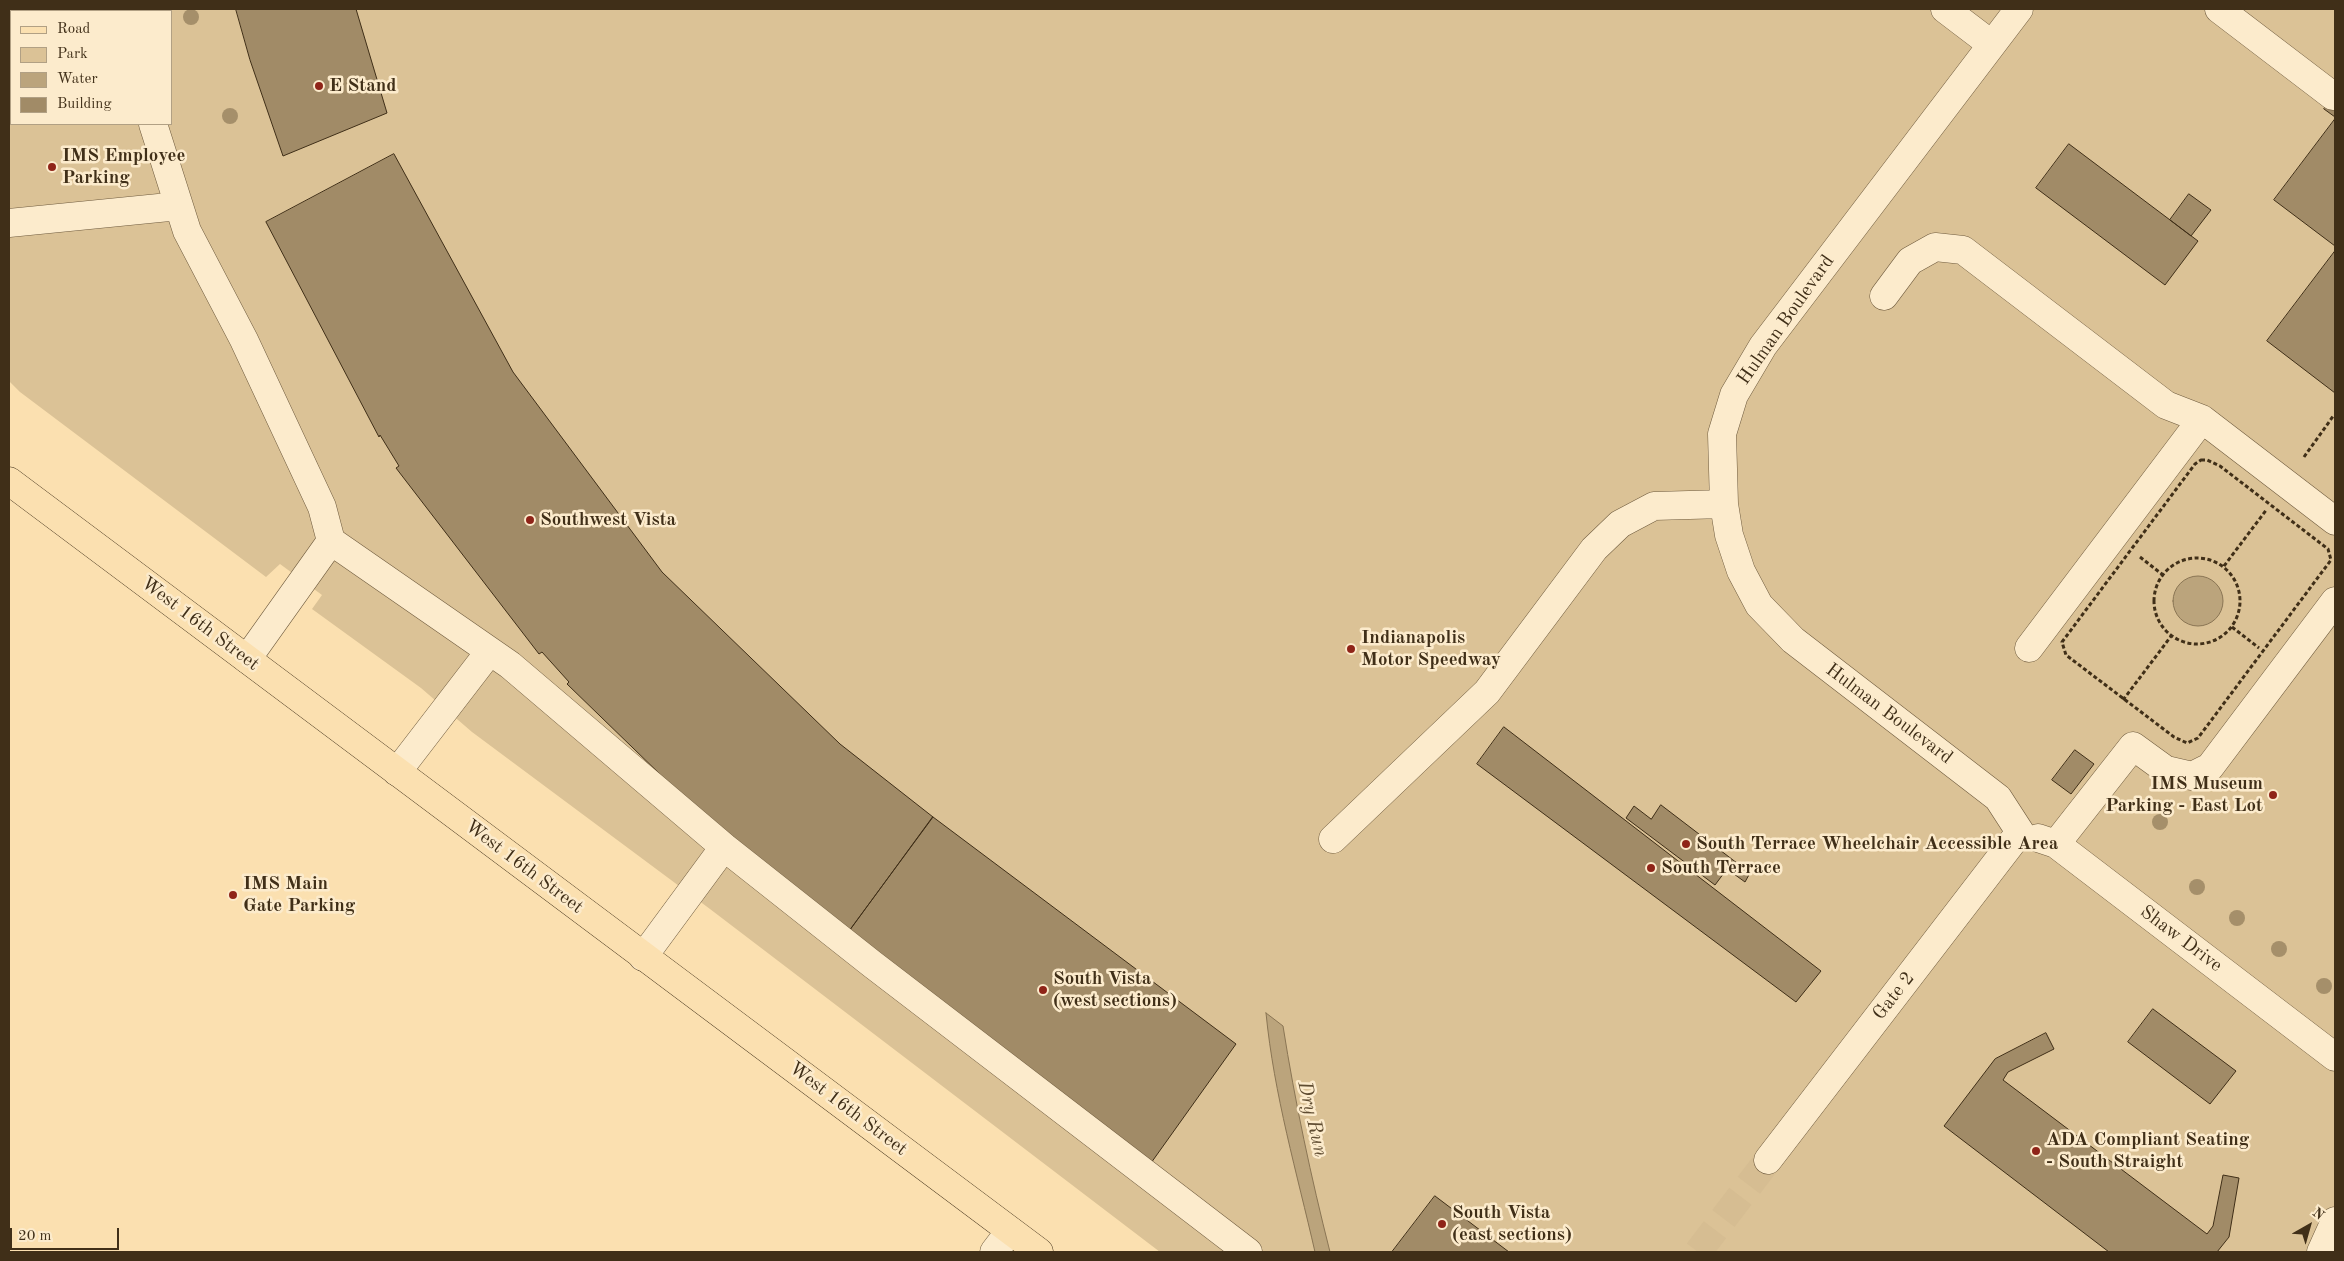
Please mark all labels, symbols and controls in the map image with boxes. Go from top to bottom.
legend [10,10,172,125]
text: Road [57,22,90,37]
text: Park [57,47,88,62]
text: Water [57,72,98,87]
place label: E Stand [329,75,397,97]
marker: E Stand [313,80,325,92]
text: Building [57,97,112,112]
place label: IMS Employee Parking [62,145,185,189]
marker: IMS Employee Parking [46,161,58,173]
street label: Hulman Boulevard [1733,251,1839,389]
place label: Southwest Vista [540,509,676,531]
marker: Southwest Vista [524,514,536,526]
street label: West 16th Street [136,572,264,676]
place label: Indianapolis Motor Speedway [1361,627,1501,671]
marker: Indianapolis Motor Speedway [1345,643,1357,655]
street label: Hulman Boulevard [1821,659,1957,769]
place label: IMS Museum Parking - East Lot [2105,773,2263,817]
marker: IMS Museum Parking - East Lot [2267,789,2279,801]
street label: West 16th Street [460,815,588,919]
place label: South Terrace Wheelchair Accessible Area [1696,833,2058,855]
marker: South Terrace Wheelchair Accessible Area [1680,838,1692,850]
place label: South Terrace [1661,857,1781,879]
marker: South Terrace [1645,862,1657,874]
place label: IMS Main Gate Parking [243,873,355,917]
marker: IMS Main Gate Parking [227,889,239,901]
street label: Shaw Drive [2136,901,2226,977]
street label: Gate 2 [1868,967,1920,1025]
place label: South Vista (west sections) [1053,968,1177,1012]
marker: South Vista (west sections) [1037,984,1049,996]
street label: West 16th Street [784,1057,912,1161]
water label: Dry Run [1292,1079,1332,1159]
place label: ADA Compliant Seating - South Straight [2046,1129,2249,1173]
marker: ADA Compliant Seating - South Straight [2030,1145,2042,1157]
north arrow [2284,1201,2334,1251]
place label: South Vista (east sections) [1452,1202,1572,1246]
text: N [2310,1205,2327,1223]
scale bar [12,1218,121,1250]
marker: South Vista (east sections) [1436,1218,1448,1230]
text: 20 m [18,1229,52,1244]

